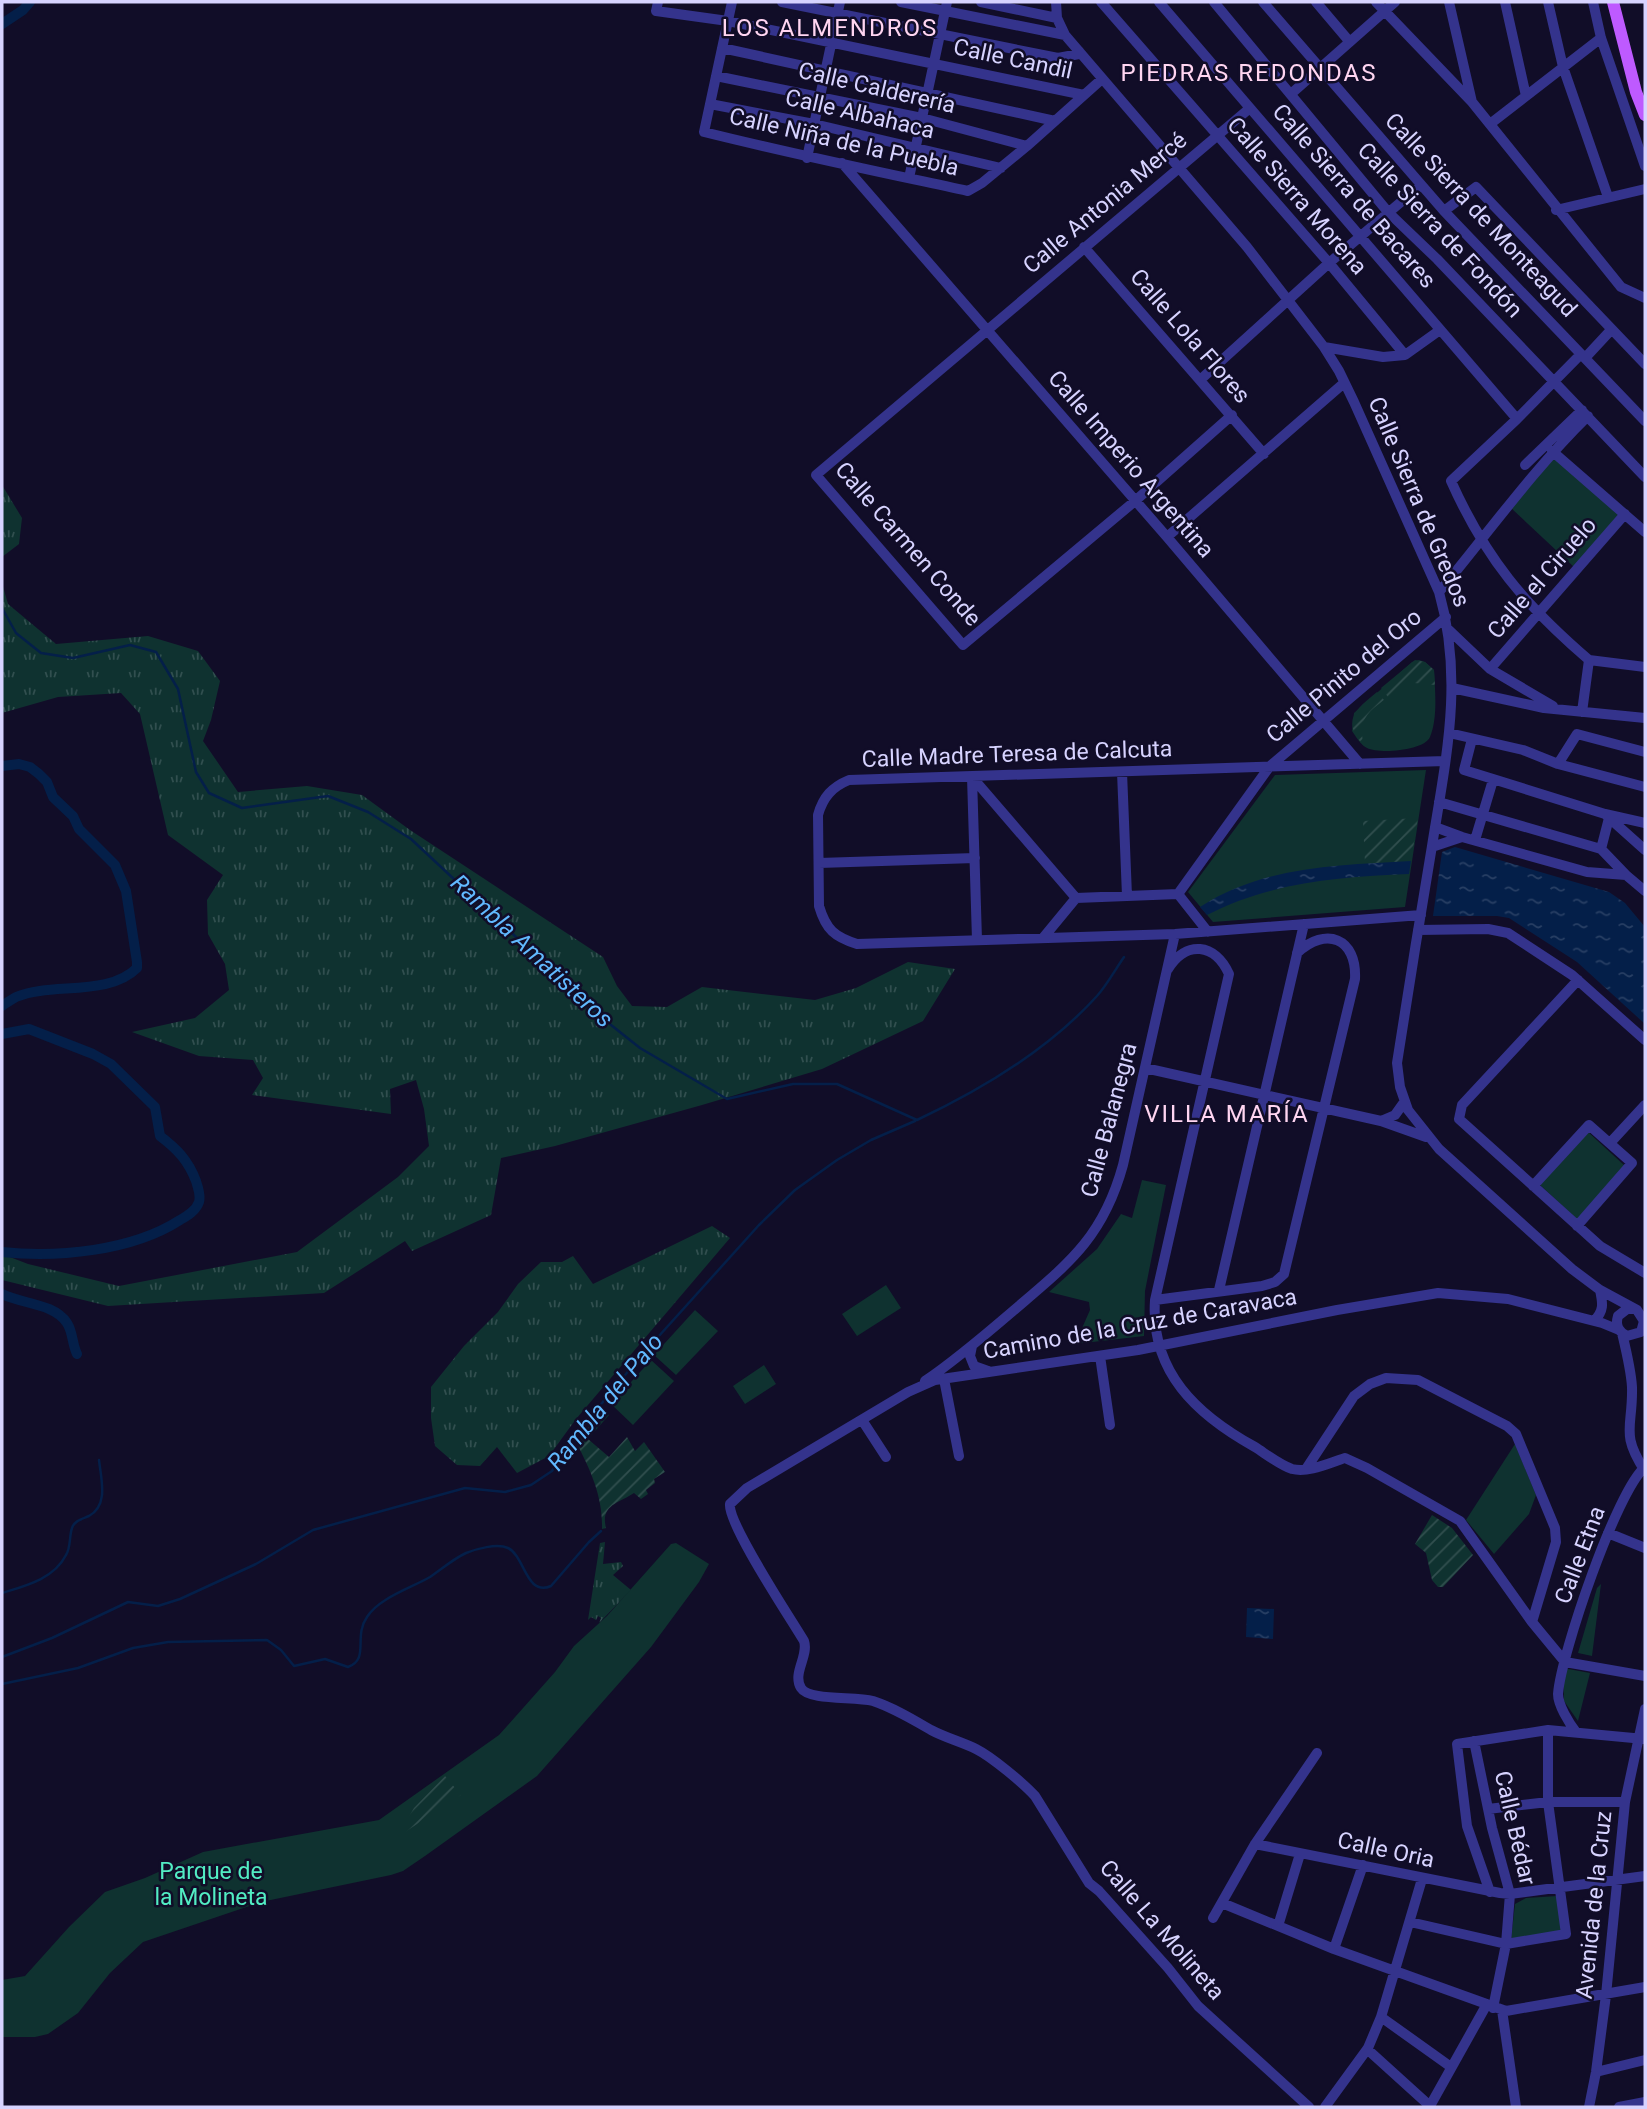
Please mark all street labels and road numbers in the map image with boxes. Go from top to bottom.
street label: Calle Candil [951,33,1075,85]
street label: Calle Calderería [796,57,958,119]
street label: Calle Albahaca [783,84,937,144]
street label: Calle Sierra de Bacares [1267,98,1441,294]
street label: Calle Niña de la Puebla [727,102,961,182]
street label: Calle Sierra de Monteagud [1379,107,1583,323]
street label: Calle Sierra Morena [1221,112,1373,280]
street label: Calle Antonia Mercé [1018,127,1192,279]
street label: Calle Sierra de Fondón [1352,137,1528,323]
street label: Calle Lola Flores [1124,263,1256,409]
street label: Calle Imperio Argentina [1042,365,1220,563]
street label: Calle Sierra de Gredos [1362,393,1476,611]
street label: Calle Carmen Conde [829,456,987,632]
street label: Calle el Ciruelo [1482,512,1602,644]
street label: Calle Pinito del Oro [1261,603,1427,749]
street label: Calle Madre Teresa de Calcuta [861,735,1173,773]
street label: Calle Balanegra [1075,1040,1143,1200]
street label: Camino de la Cruz de Caravaca [981,1283,1299,1365]
street label: Calle Etna [1549,1502,1611,1608]
street label: Calle Bédar [1489,1768,1541,1888]
street label: Avenida de la Cruz [1571,1810,1617,2000]
street label: Calle Oria [1335,1827,1437,1873]
street label: Calle La Molineta [1094,1855,1230,2005]

